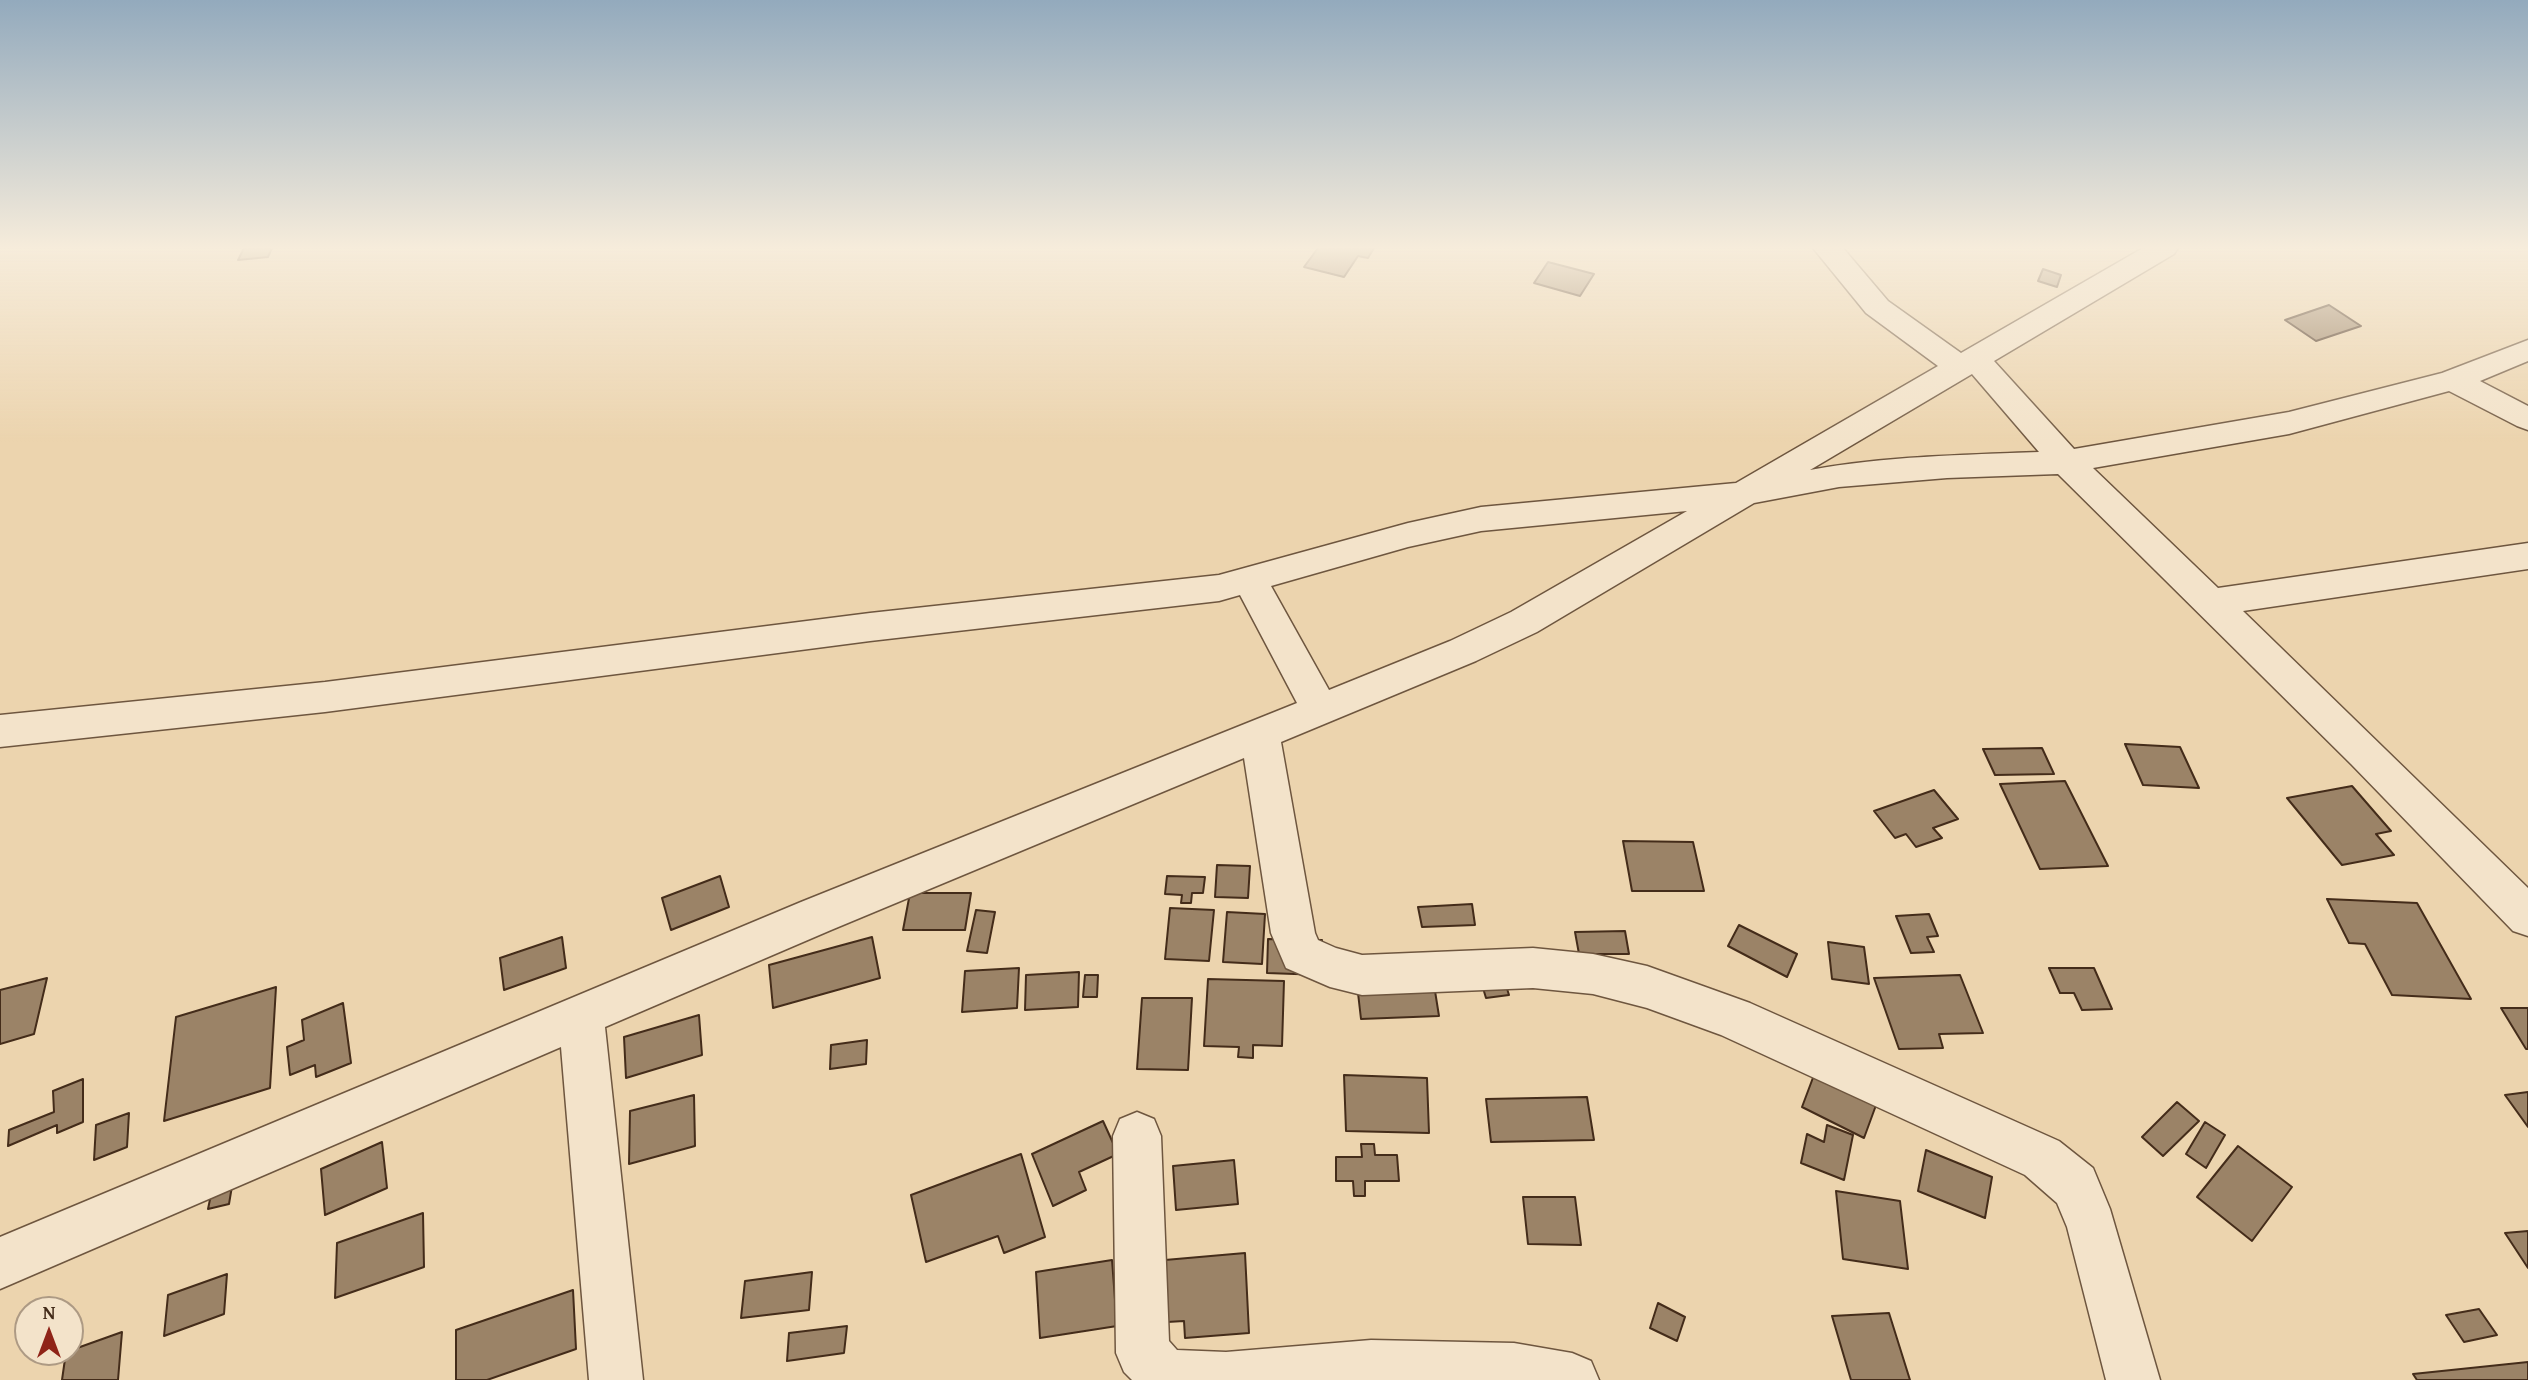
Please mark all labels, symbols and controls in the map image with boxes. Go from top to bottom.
north arrow [14,1296,84,1366]
text: N [43,1298,55,1326]

